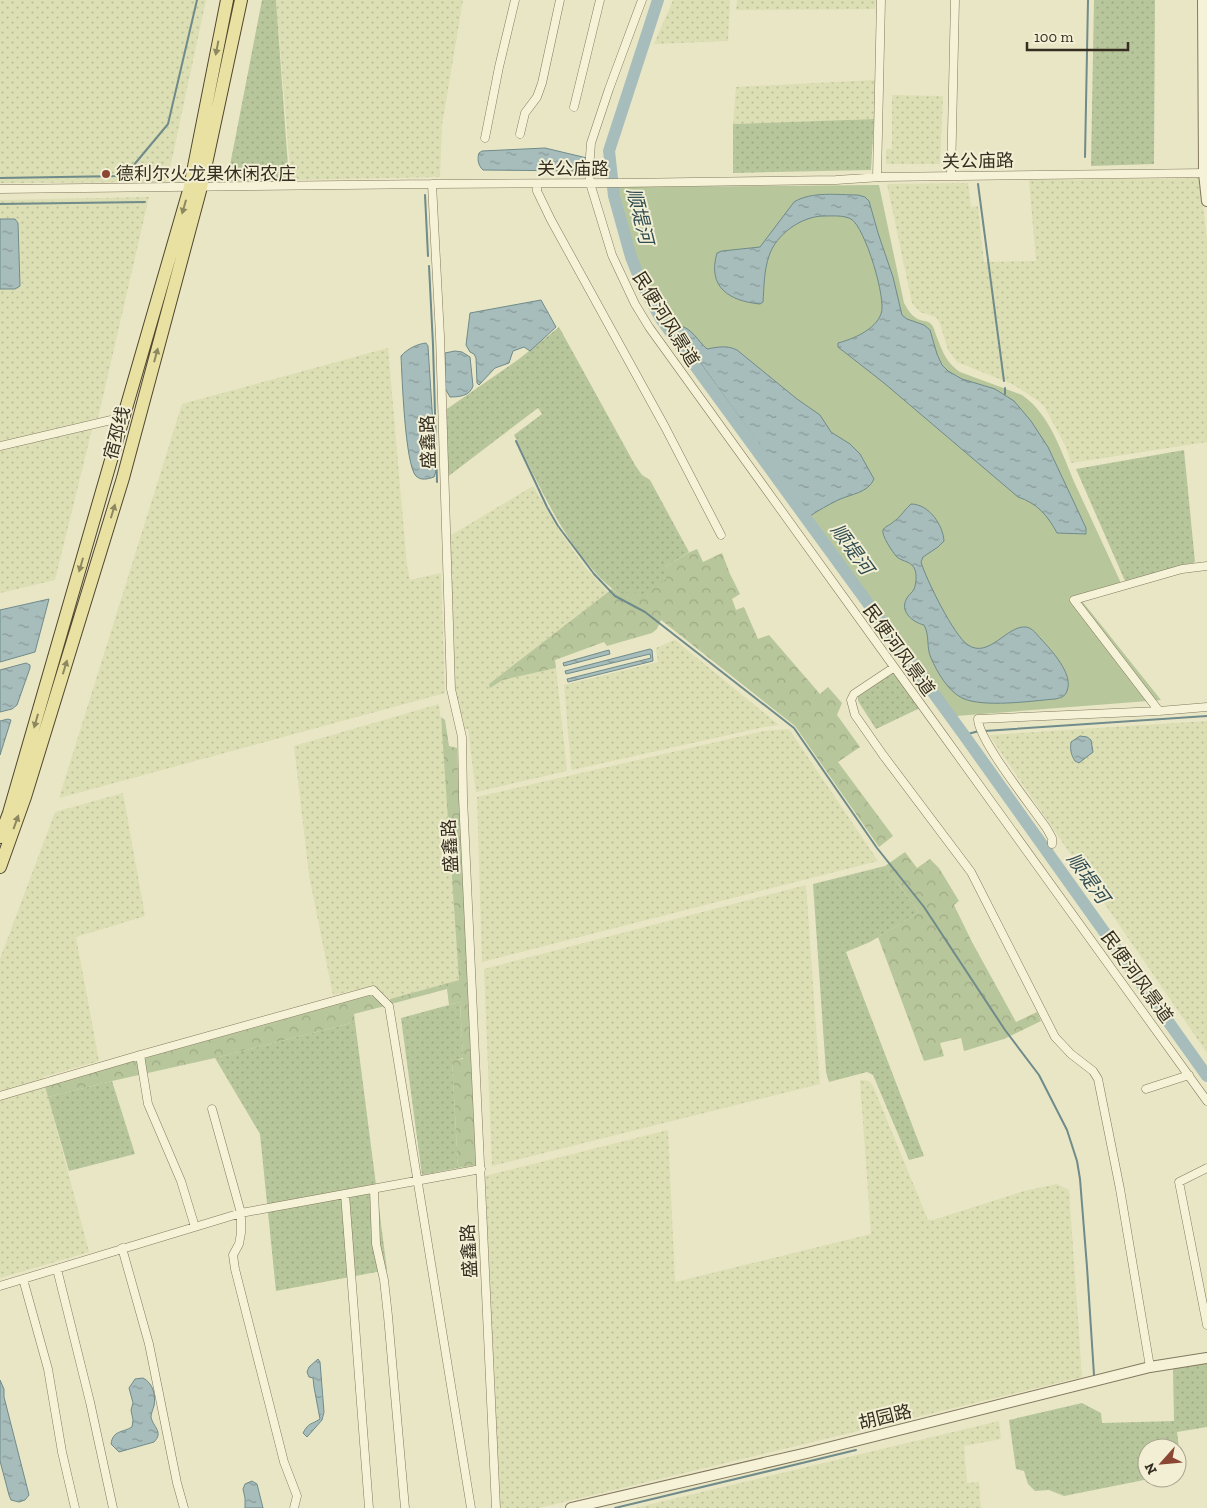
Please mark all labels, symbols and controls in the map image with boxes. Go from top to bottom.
scale bar [1027,20,1128,52]
text: 100 m [1034,28,1073,46]
one-way arrow [213,40,221,56]
street label: 关公庙路 [942,149,1014,173]
street label: 关公庙路 [537,158,609,180]
place label: 德利尔火龙果休闲农庄 [116,163,296,185]
marker: 德利尔火龙果休闲农庄 [100,168,112,180]
water label: 顺堤河 [622,186,659,250]
one-way arrow [180,199,188,214]
street label: 民便河风景道 [628,267,704,371]
one-way arrow [153,347,161,362]
street label: 宿邳线 [99,404,135,462]
street label: 盛鑫路 [416,415,440,469]
one-way arrow [110,504,118,519]
water label: 顺堤河 [826,519,880,582]
one-way arrow [77,557,85,572]
street label: 民便河风景道 [858,600,940,700]
one-way arrow [62,659,70,674]
one-way arrow [31,713,39,728]
one-way arrow [13,814,21,829]
street label: 盛鑫路 [438,818,462,874]
water label: 顺堤河 [1062,848,1116,911]
street label: 民便河风景道 [1096,927,1178,1027]
street label: 盛鑫路 [457,1223,481,1279]
street label: 胡园路 [856,1400,914,1434]
north arrow [1137,1438,1187,1488]
text: N [1141,1460,1161,1477]

